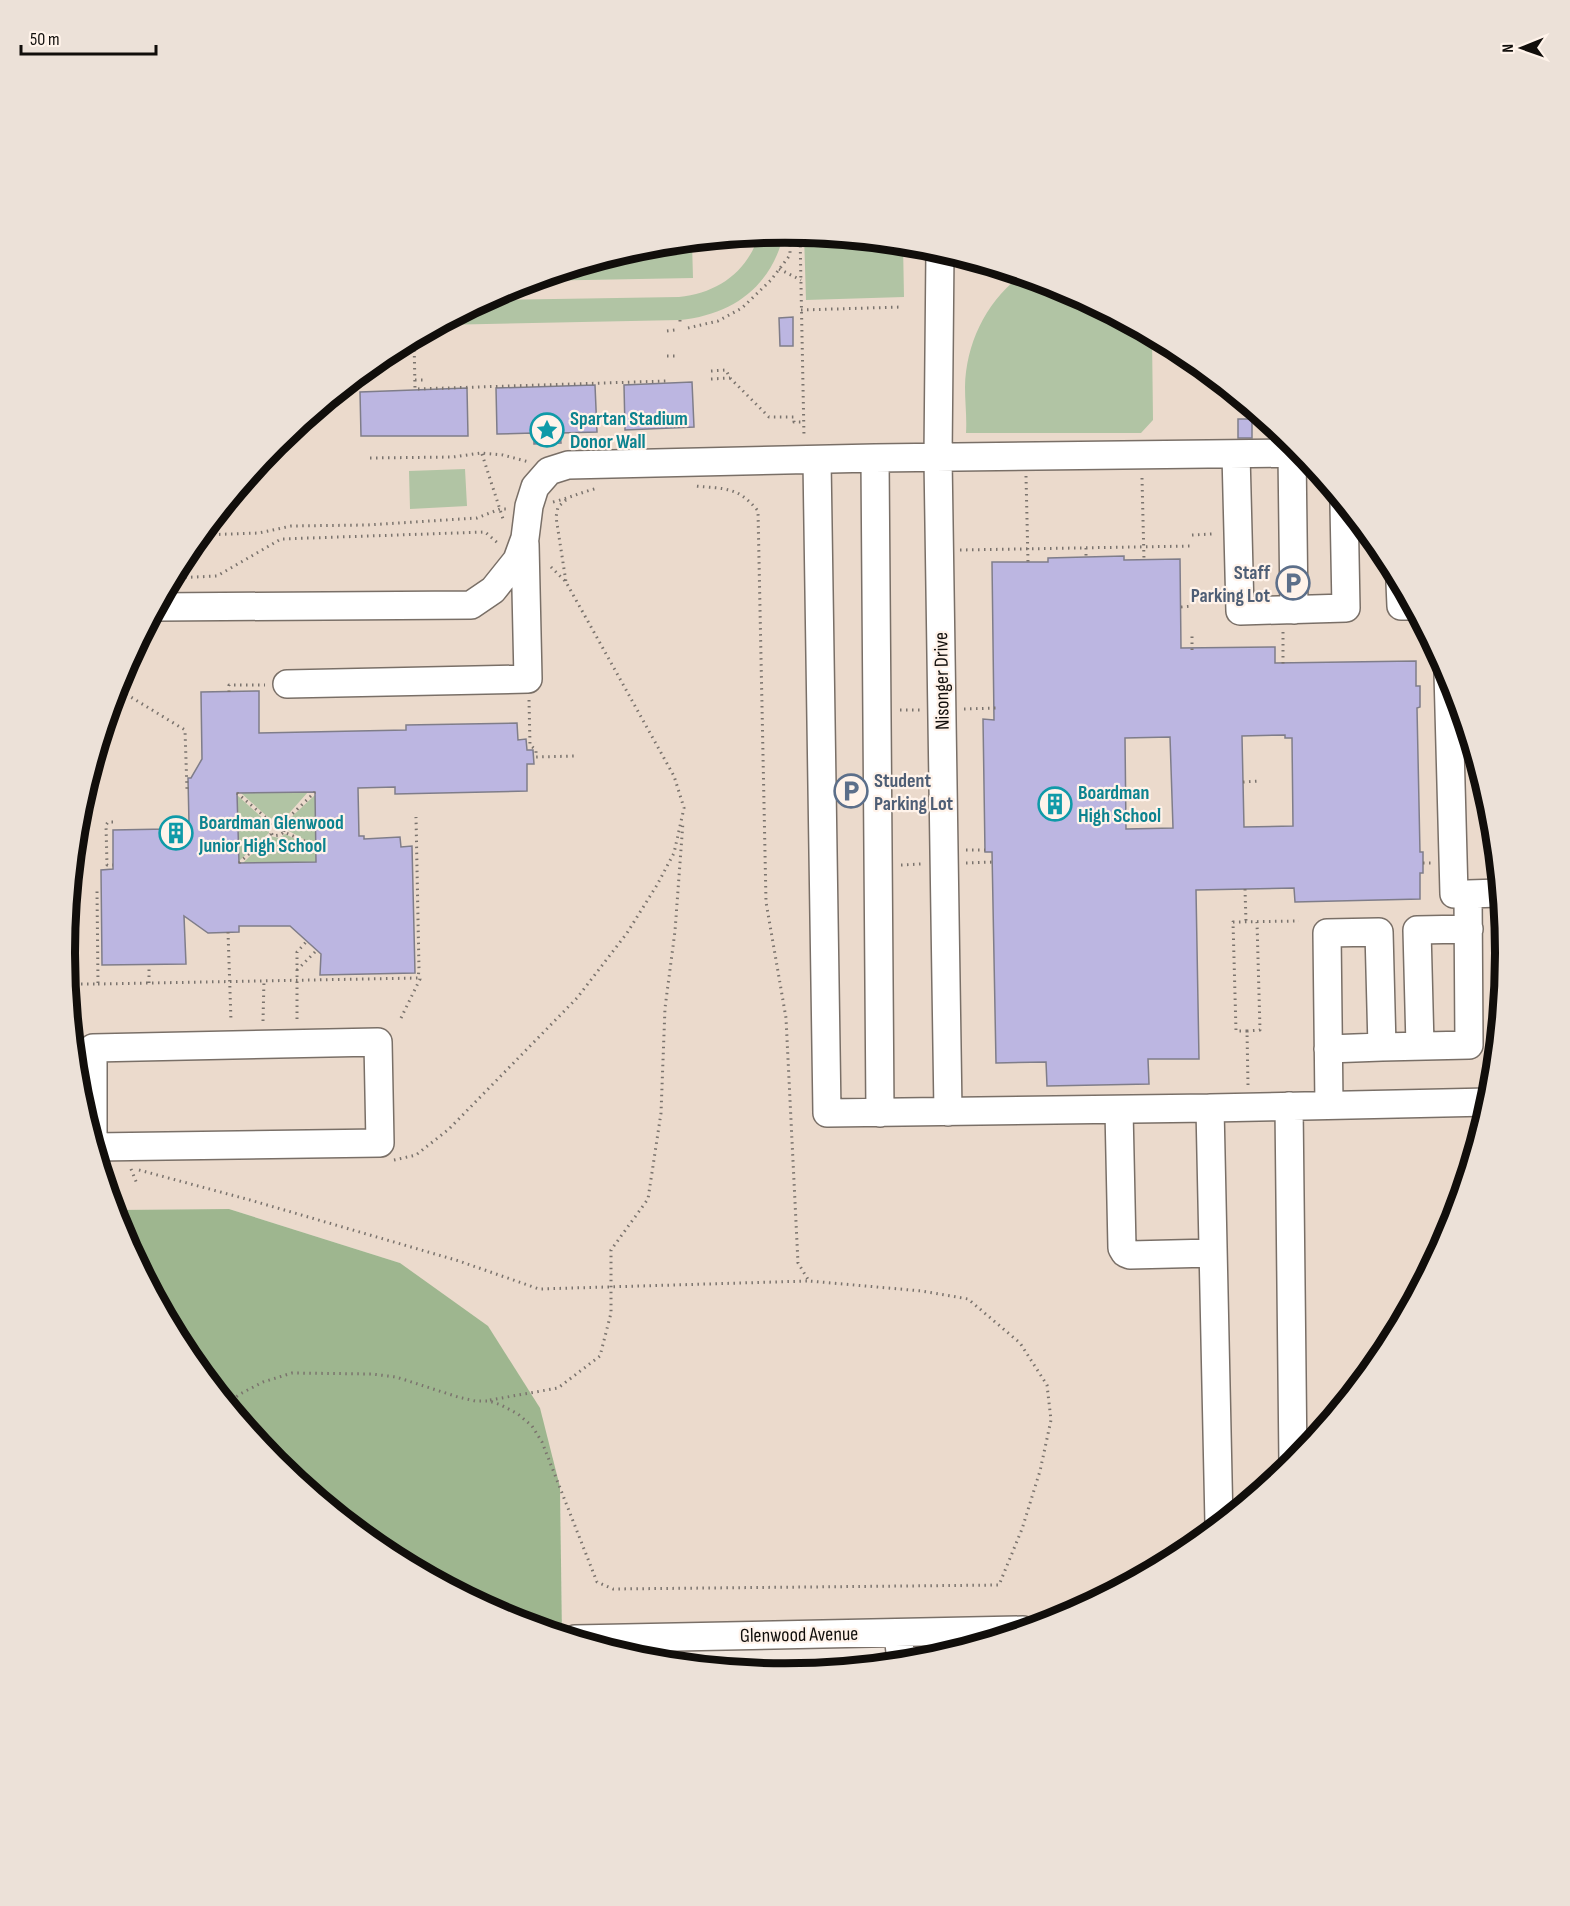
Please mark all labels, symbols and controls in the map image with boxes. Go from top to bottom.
scale bar [21,18,156,56]
north arrow [1492,18,1552,78]
text: 50 m [30,29,60,50]
text: N [1499,44,1518,53]
place label: Spartan Stadium Donor Wall [570,407,688,454]
place icon: Spartan Stadium Donor Wall [529,412,565,448]
place label: Staff Parking Lot [1191,561,1270,608]
parking icon: Staff Parking Lot [1275,565,1311,601]
street label: Nisonger Drive [929,632,955,730]
place label: Student Parking Lot [874,769,954,816]
parking icon: Student Parking Lot [833,773,869,809]
place label: Boardman High School [1078,781,1161,828]
building icon: Boardman High School [1037,786,1073,822]
place label: Boardman Glenwood Junior High School [198,811,344,858]
building icon: Boardman Glenwood Junior High School [158,815,194,851]
street label: Glenwood Avenue [740,1622,858,1648]

